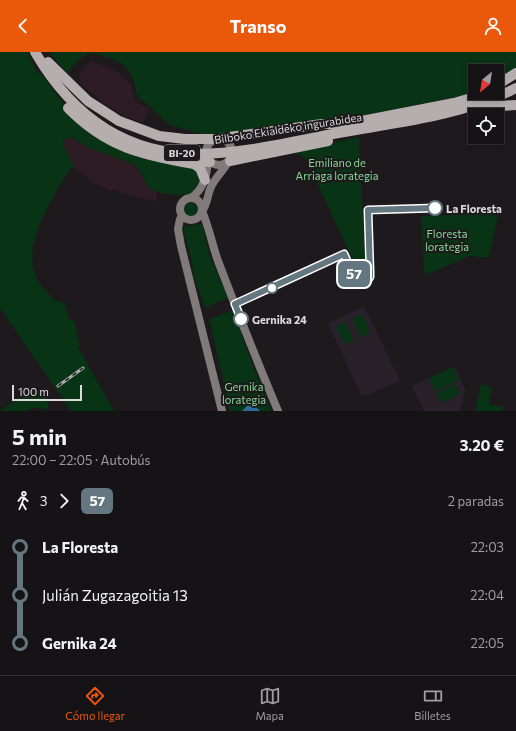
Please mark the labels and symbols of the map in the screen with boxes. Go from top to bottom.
north arrow [468,64,504,100]
street label: Bilboko Ekialdeko ingurabidea [213,110,363,146]
road number: BI-20 [164,145,200,161]
park label: Emiliano de Arriaga lorategia [296,156,378,182]
marker: La Floresta [427,200,443,216]
place label: La Floresta [446,202,502,215]
park label: Floresta lorategia [425,227,469,253]
line badge: 57 [336,261,372,287]
unlabelled marker [266,282,278,294]
marker: Gernika 24 [233,311,249,327]
place label: Gernika 24 [252,313,307,326]
park label: Gernika lorategia [222,380,266,406]
scale bar [12,383,82,402]

